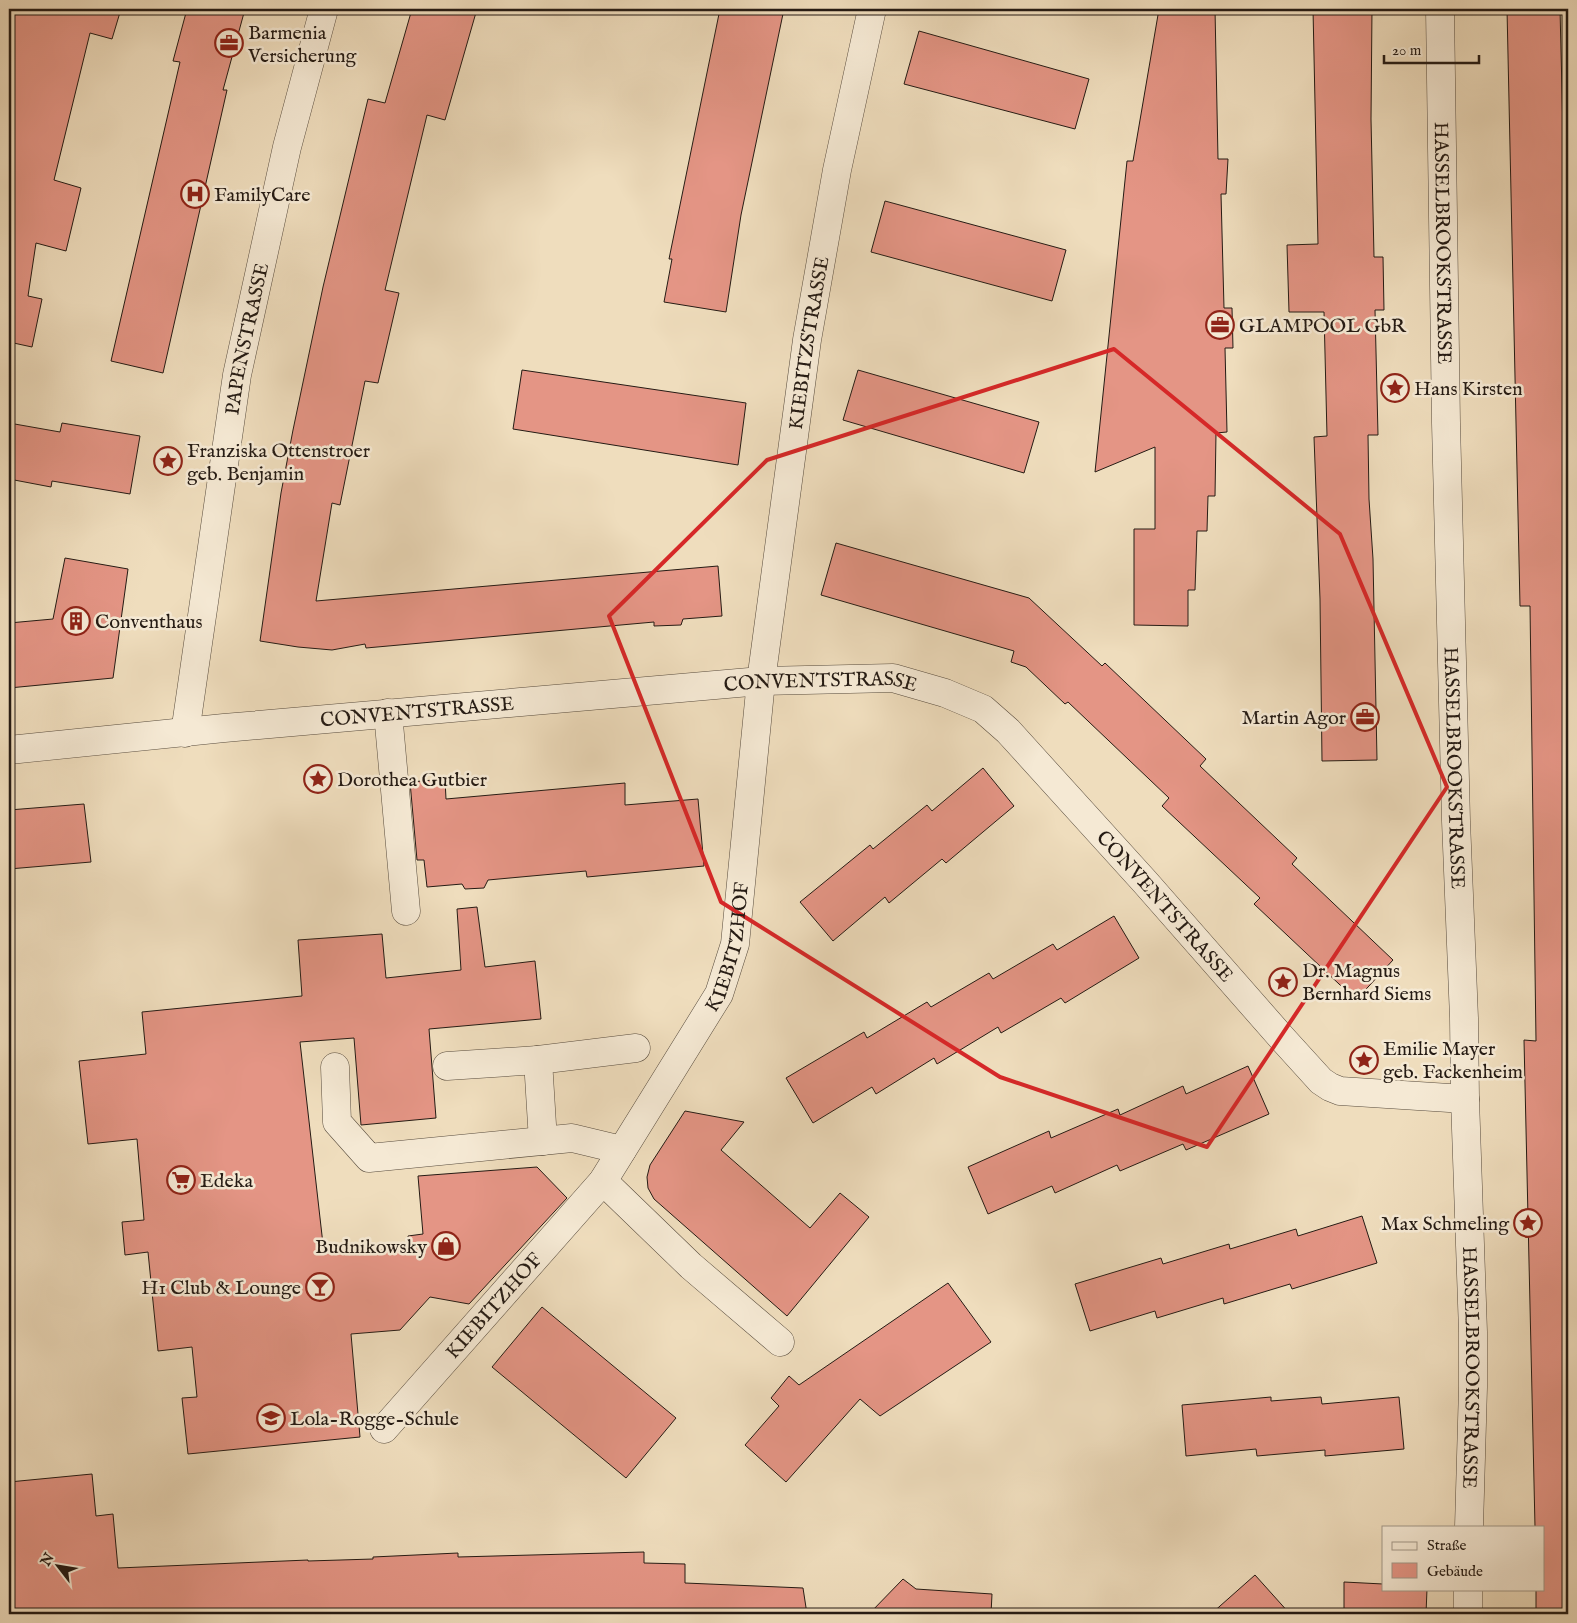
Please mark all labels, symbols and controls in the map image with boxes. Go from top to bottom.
place label: Barmenia Versicherung [247,21,358,69]
office icon: Barmenia Versicherung [214,28,244,58]
scale bar [1384,32,1480,64]
text: 20 m [1392,41,1422,60]
street label: HASSELBROOKSTRASSE [1428,122,1456,365]
hospital icon: FamilyCare [180,179,210,209]
place label: FamilyCare [214,183,310,208]
street label: KIEBITZSTRASSE [784,254,836,431]
street label: PAPENSTRASSE [220,260,275,417]
office icon: GLAMPOOL GbR [1205,310,1235,340]
place label: GLAMPOOL GbR [1239,314,1407,339]
place icon: Hans Kirsten [1380,373,1410,403]
place label: Hans Kirsten [1414,377,1523,402]
place label: Franziska Ottenstroer geb. Benjamin [187,439,371,487]
place icon: Franziska Ottenstroer geb. Benjamin [153,446,183,476]
building icon: Conventhaus [61,606,91,636]
place label: Conventhaus [95,610,203,635]
street label: HASSELBROOKSTRASSE [1438,646,1470,890]
street label: CONVENTSTRASSE [723,667,920,698]
street label: CONVENTSTRASSE [319,692,515,734]
office icon: Martin Agor [1350,702,1380,732]
place label: Martin Agor [1242,706,1347,731]
place icon: Dorothea Gutbier [303,764,333,794]
place label: Dorothea Gutbier [337,768,488,793]
street label: CONVENTSTRASSE [1090,826,1238,988]
street label: KIEBITZHOF [700,881,755,1017]
place label: Dr. Magnus Bernhard Siems [1302,959,1431,1007]
place icon: Dr. Magnus Bernhard Siems [1268,967,1298,997]
place label: Emilie Mayer geb. Fackenheim [1383,1037,1523,1085]
place icon: Emilie Mayer geb. Fackenheim [1349,1045,1379,1075]
supermarket icon: Edeka [166,1165,196,1195]
place label: Edeka [200,1169,253,1194]
place icon: Max Schmeling [1513,1208,1543,1238]
place label: Max Schmeling [1381,1212,1510,1237]
shop icon: Budnikowsky [431,1231,461,1261]
place label: Budnikowsky [315,1235,427,1260]
street label: HASSELBROOKSTRASSE [1456,1246,1484,1489]
street label: KIEBITZHOF [441,1248,548,1365]
bar icon: H1 Club & Lounge [305,1272,335,1302]
place label: H1 Club & Lounge [141,1276,301,1301]
school or university icon: Lola-Rogge-Schule [256,1403,286,1433]
place label: Lola-Rogge-Schule [290,1407,459,1432]
legend [1382,1526,1544,1590]
text: Straße [1427,1536,1467,1555]
north arrow [32,1540,82,1590]
text: N [36,1550,59,1571]
text: Gebäude [1427,1562,1483,1581]

